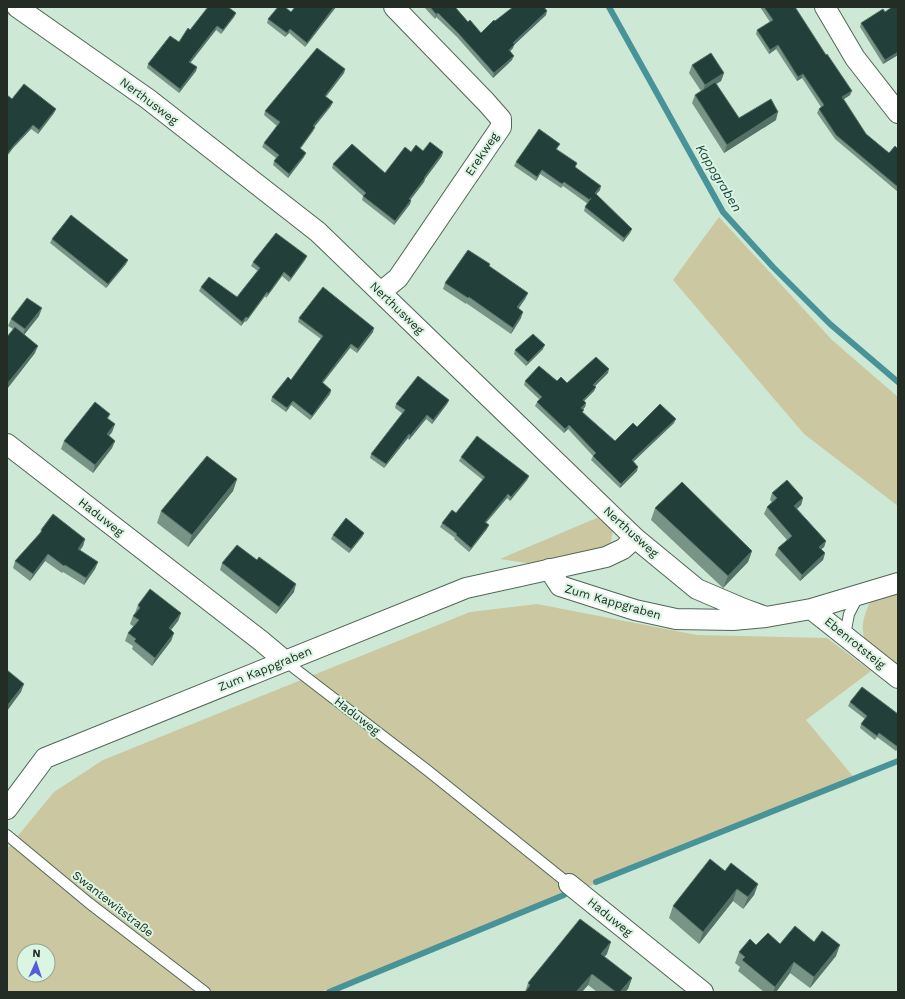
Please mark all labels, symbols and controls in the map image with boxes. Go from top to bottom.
street label: Nerthusweg [117,75,181,128]
street label: Erekweg [462,129,502,178]
water label: Kappgraben [693,142,745,215]
street label: Nerthusweg [367,279,427,337]
street label: Haduweg [76,495,127,539]
street label: Nerthusweg [601,504,662,561]
street label: Zum Kappgraben [563,582,663,622]
street label: Ebenrotsteig [822,614,889,672]
street label: Zum Kappgraben [216,644,314,694]
street label: Haduweg [332,694,383,738]
street label: Swantewitstraße [70,868,156,940]
street label: Haduweg [585,895,636,940]
north arrow [16,943,56,983]
text: N [32,947,41,960]

